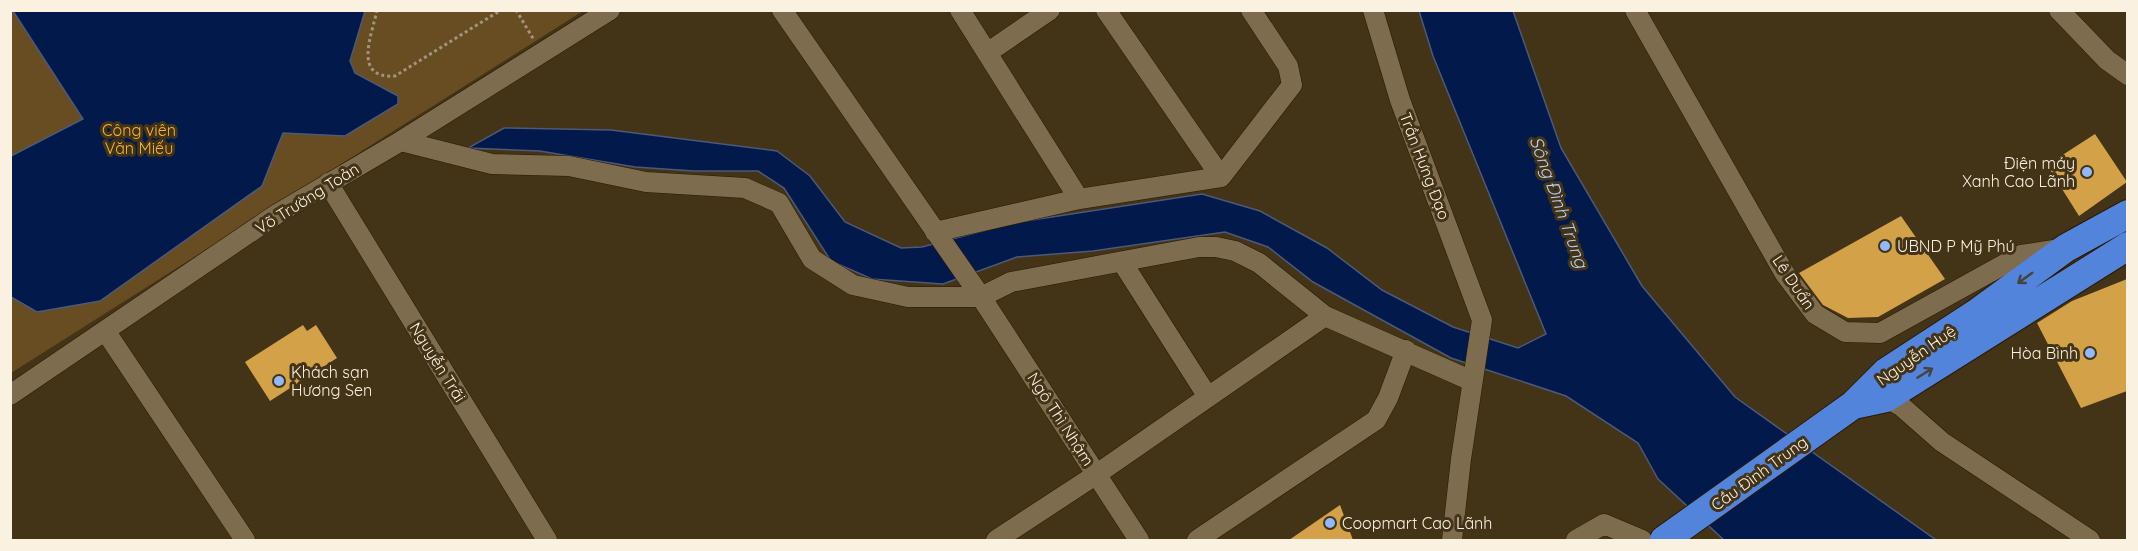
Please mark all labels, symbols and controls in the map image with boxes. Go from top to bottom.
street label: Trần Hưng Đạo [1395,110,1455,222]
park label: Công viên Văn Miếu [102,120,176,158]
water label: Sông Đình Trung [1525,133,1594,273]
place label: Điện máy Xanh Cao Lãnh [1962,153,2075,191]
street label: Võ Trường Toản [252,158,362,238]
marker: Điện máy Xanh Cao Lãnh [2080,165,2094,179]
place label: UBND P Mỹ Phú [1897,236,2015,256]
marker: UBND P Mỹ Phú [1878,239,1892,253]
street label: Lê Duẩn [1769,251,1819,313]
one-way arrow [2017,272,2033,284]
street label: Nguyễn Trãi [406,319,470,405]
street label: Nguyễn Huệ [1873,320,1959,390]
place label: Hòa Bình [2011,343,2078,363]
marker: Hòa Bình [2083,346,2097,360]
place label: Khách sạn Hương Sen [291,362,372,400]
one-way arrow [1916,367,1932,379]
street label: Ngô Thì Nhậm [1023,369,1099,469]
marker: Khách sạn Hương Sen [272,374,286,388]
street label: Cầu Đình Trung [1707,431,1811,515]
place label: Coopmart Cao Lãnh [1342,513,1492,533]
marker: Coopmart Cao Lãnh [1323,516,1337,530]

